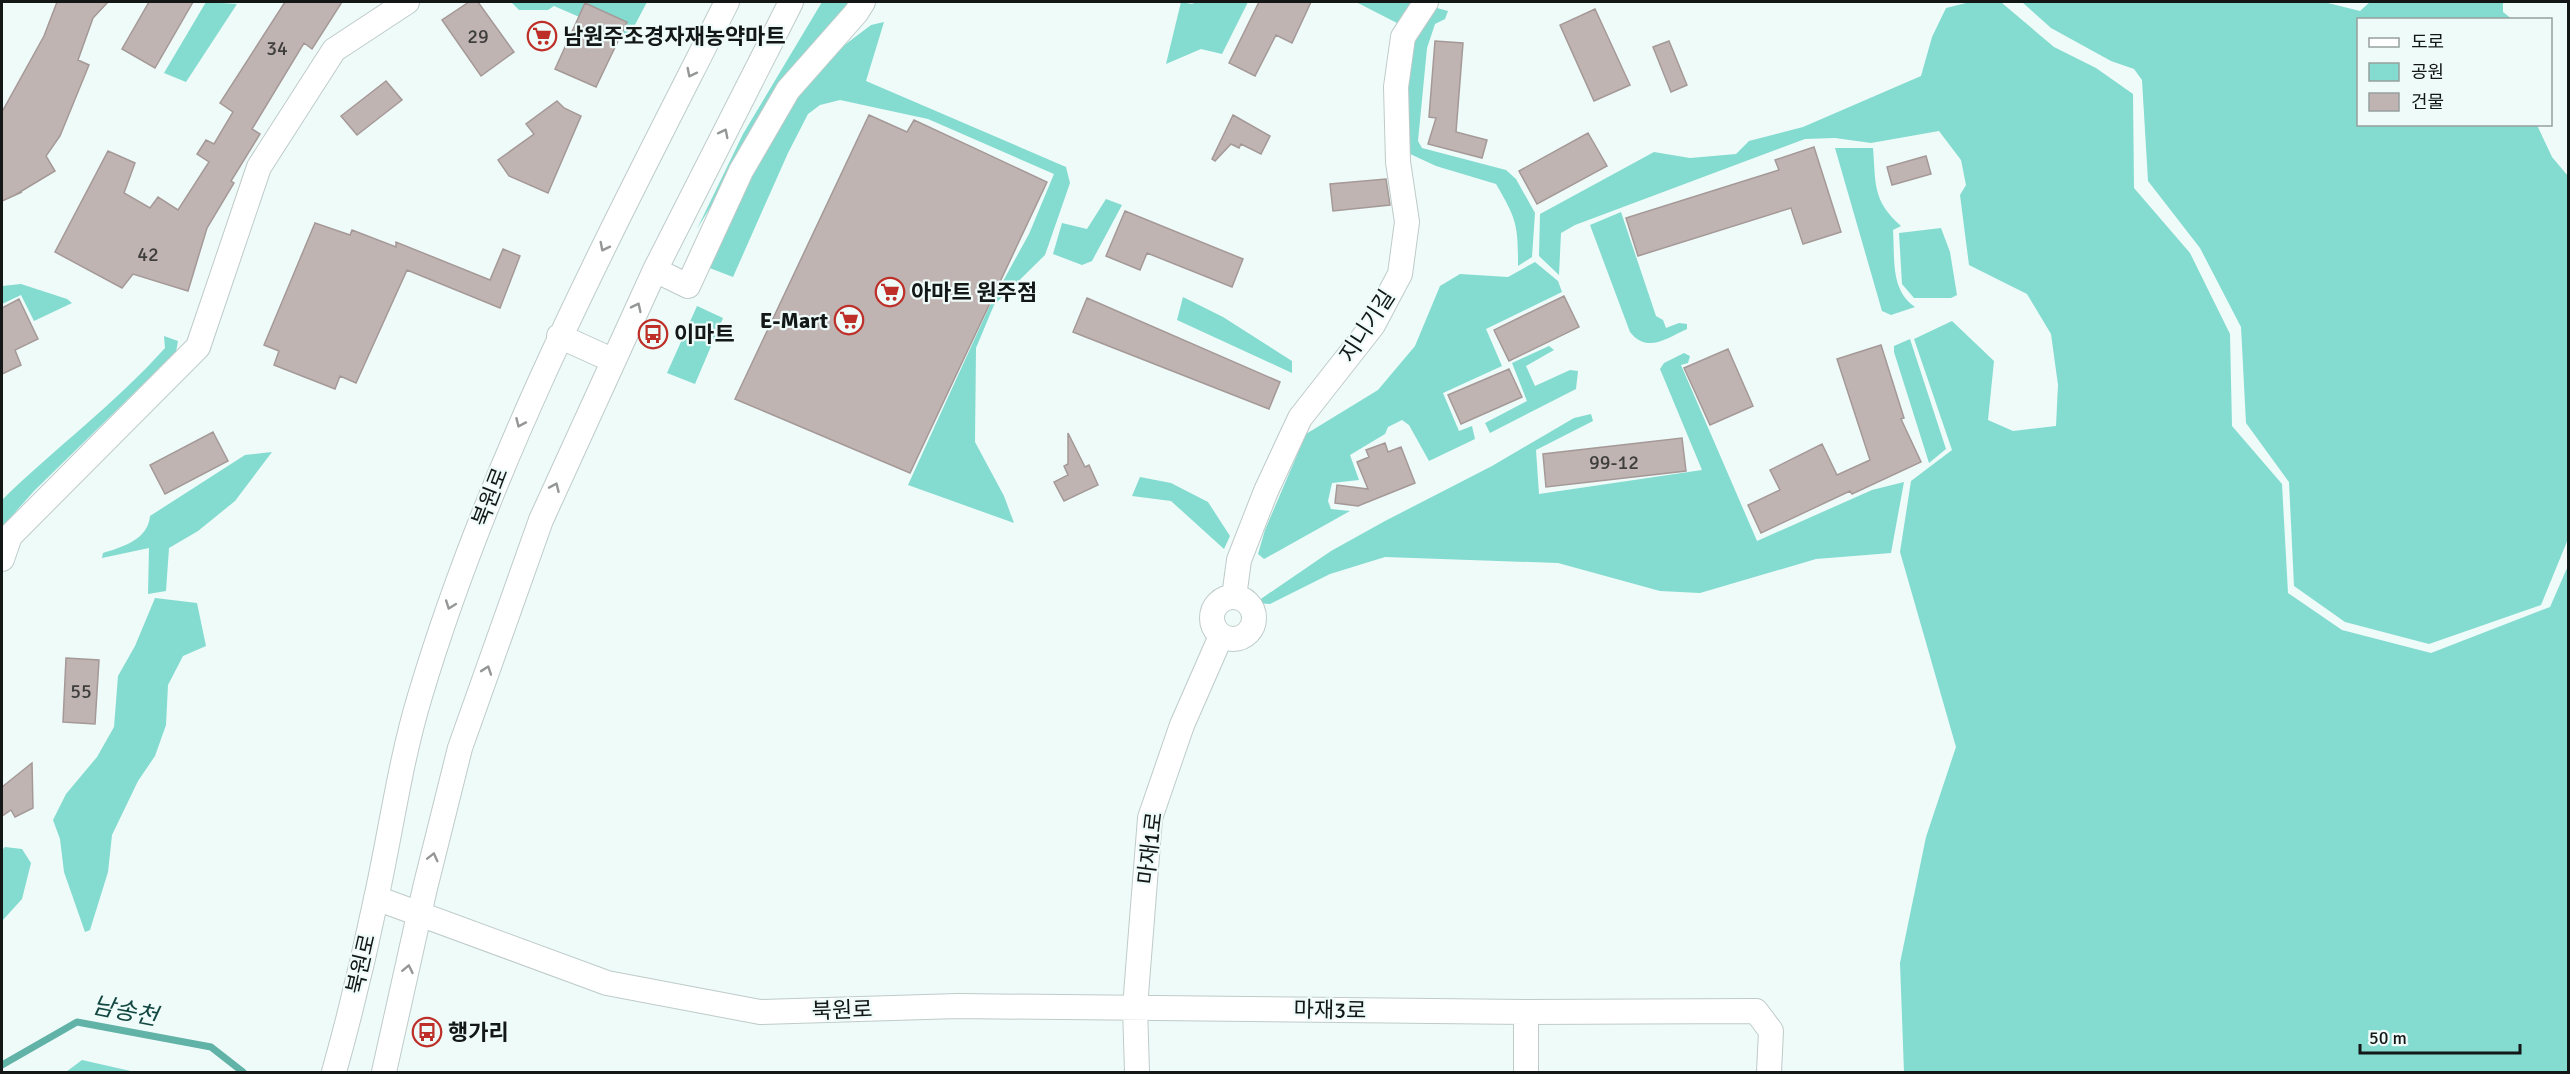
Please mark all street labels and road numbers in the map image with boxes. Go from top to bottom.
street label: 지니기길 [1334,285,1400,367]
street label: 북원로 [467,464,513,530]
street label: 마재1로 [1132,810,1168,886]
street label: 북원로 [341,931,381,997]
street label: 북원로 [811,995,873,1025]
street label: 마재3로 [1293,996,1367,1024]

